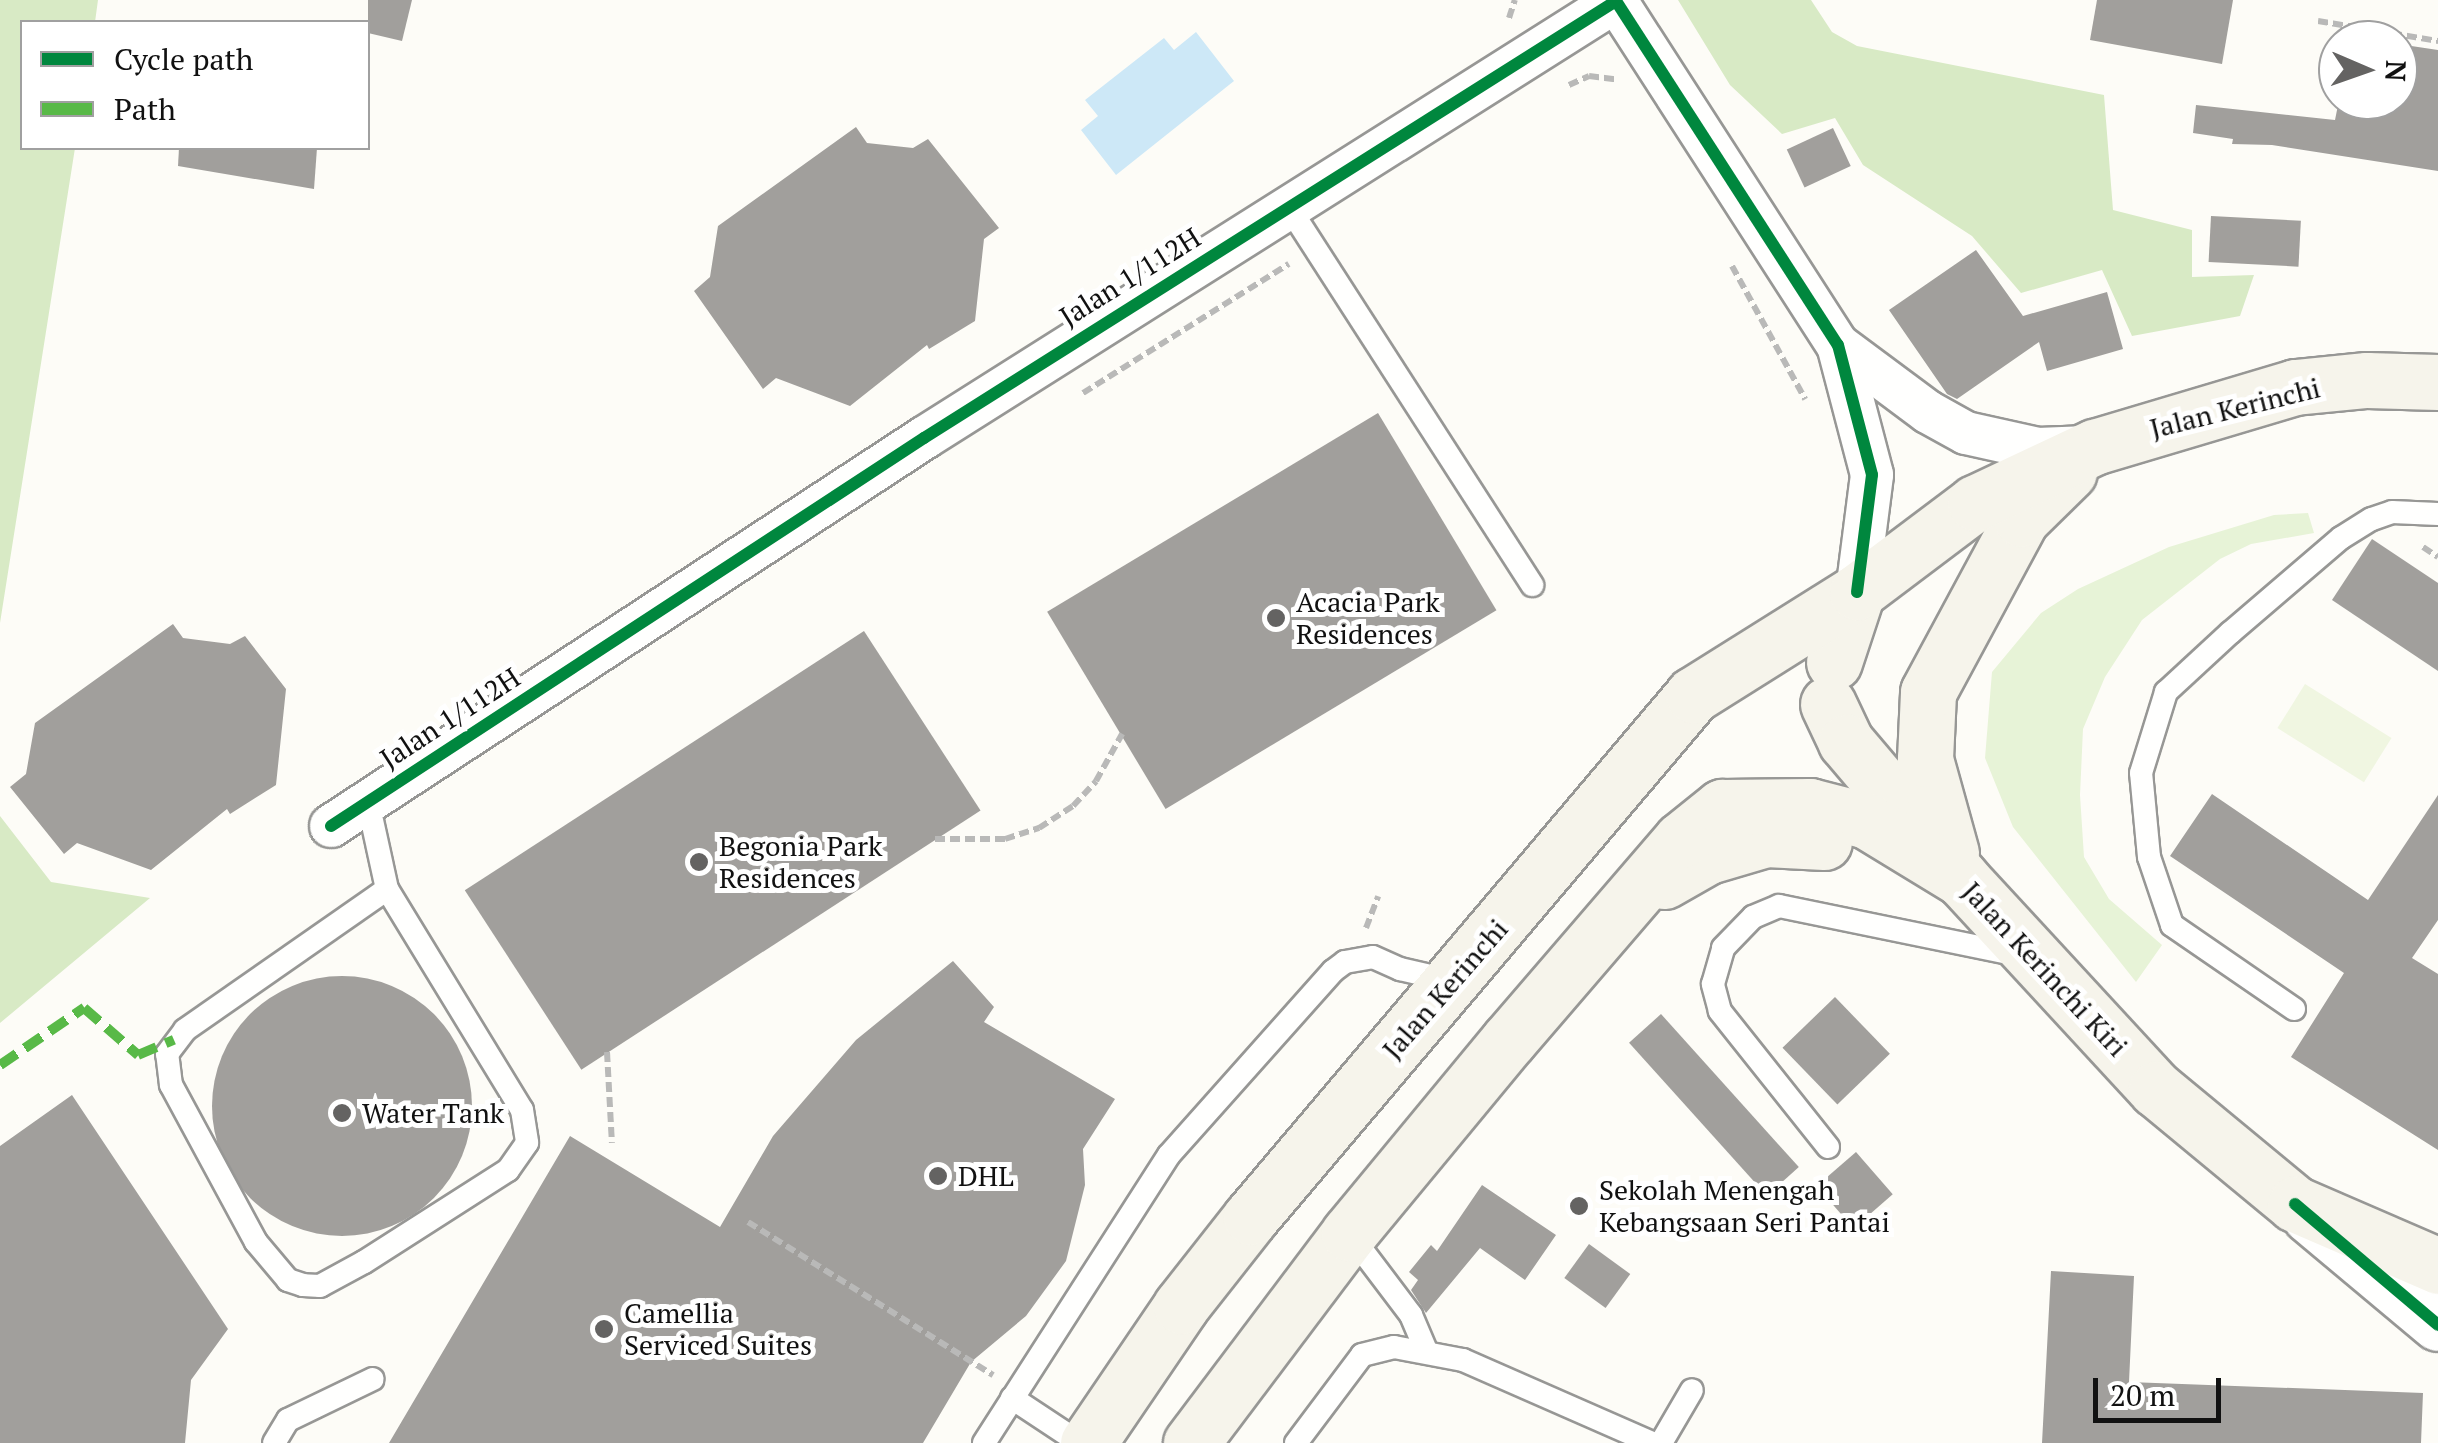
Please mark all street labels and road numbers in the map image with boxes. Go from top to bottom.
street label: Jalan 1/112H [1054,221,1206,333]
street label: Jalan Kerinchi [2146,371,2324,445]
street label: Jalan 1/112H [374,661,526,775]
street label: Jalan Kerinchi Kiri [1955,875,2135,1063]
street label: Jalan Kerinchi [1375,912,1515,1066]

